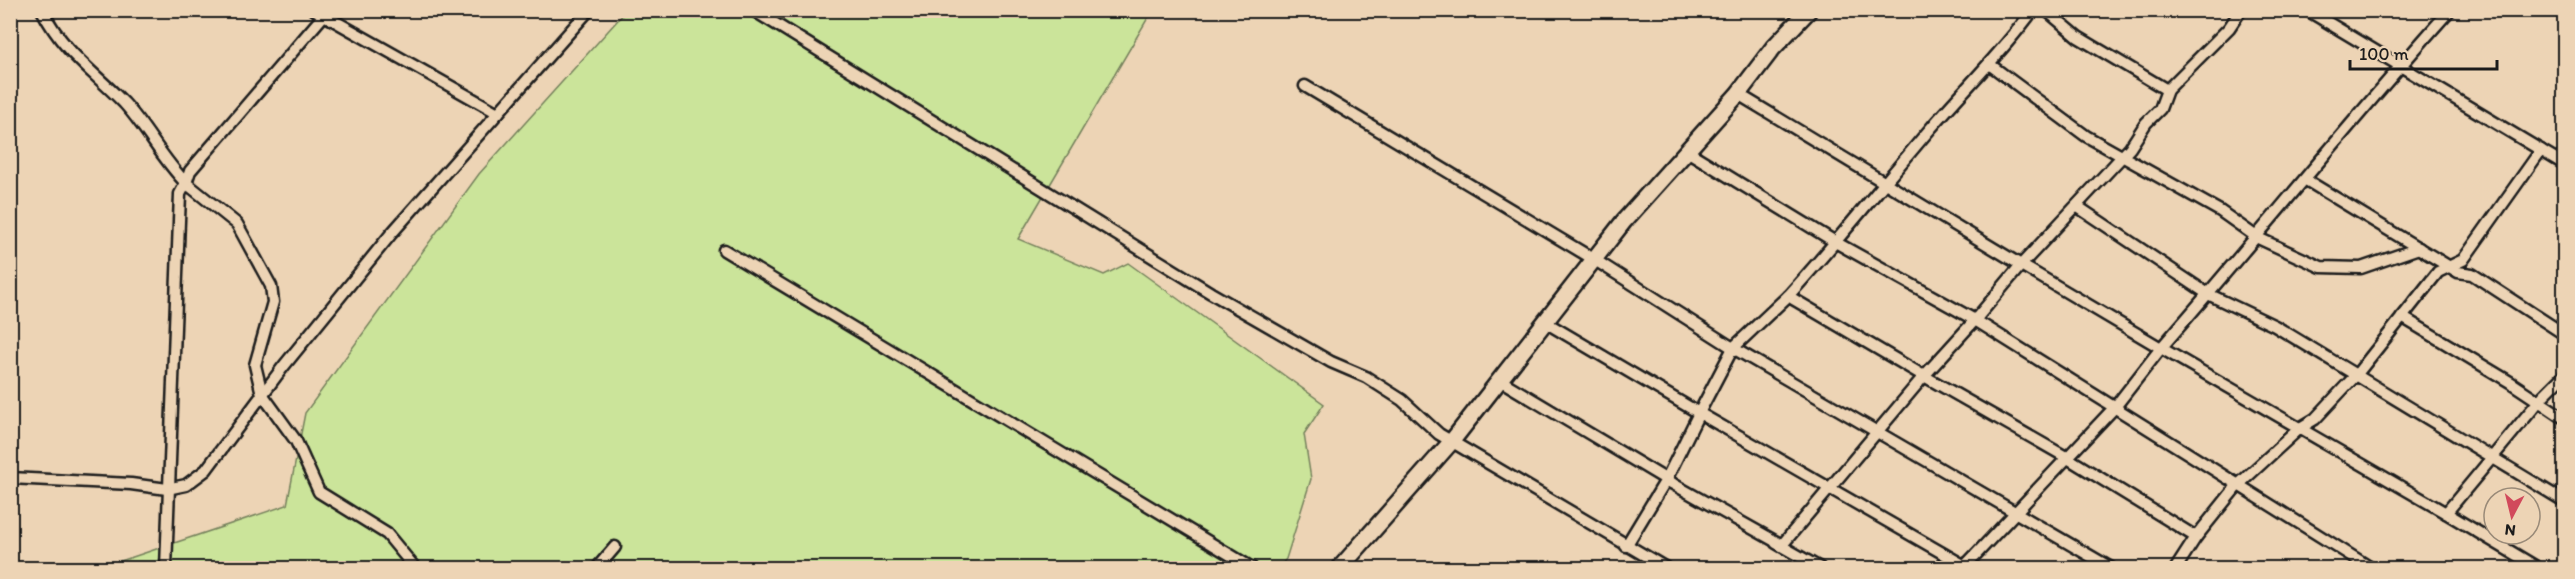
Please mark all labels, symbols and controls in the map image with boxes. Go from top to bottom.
scale bar [2350,33,2497,71]
text: 100 m [2359,43,2409,65]
north arrow [2482,486,2542,546]
text: N [2504,520,2517,540]

